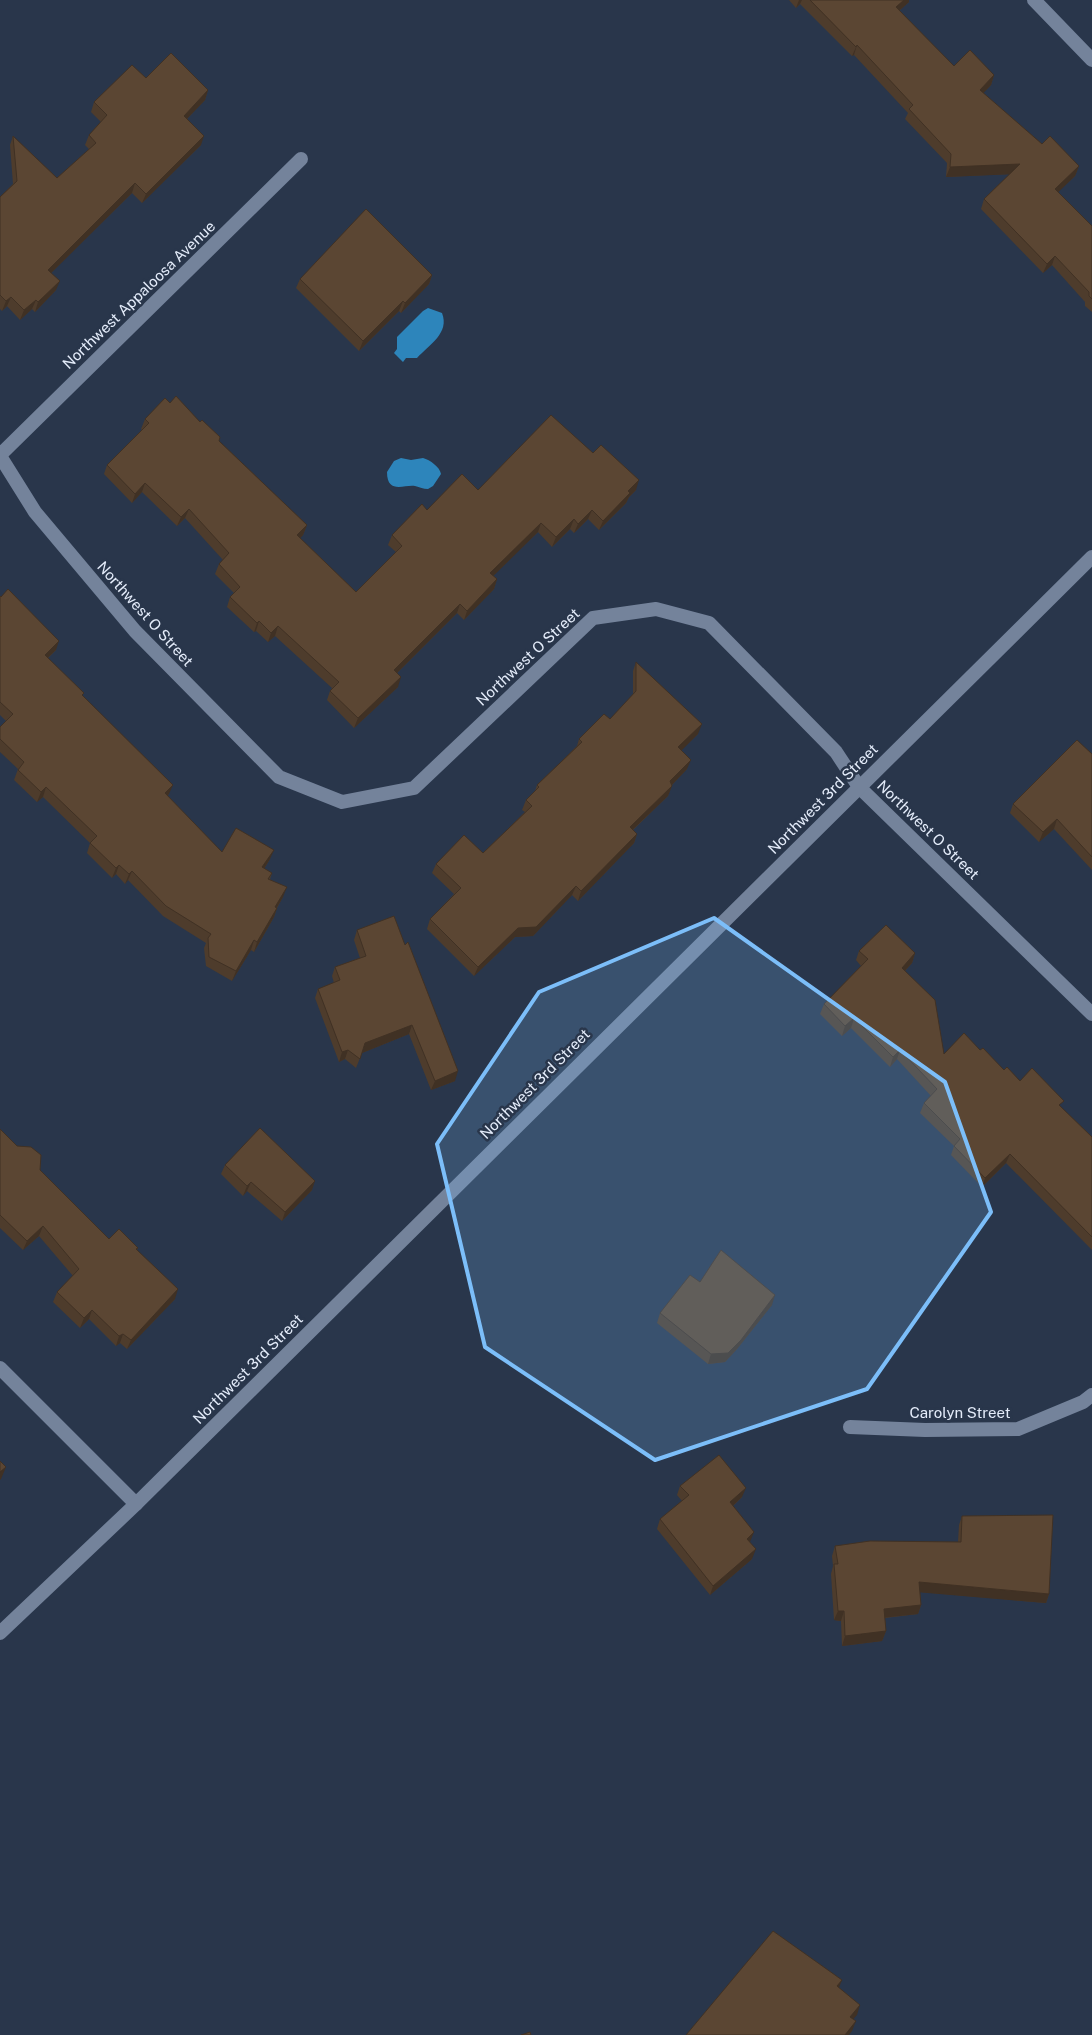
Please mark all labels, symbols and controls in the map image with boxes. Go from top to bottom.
street label: Northwest Appaloosa Avenue [59,217,218,372]
street label: Northwest O Street [94,558,197,670]
street label: Northwest O Street [473,604,583,709]
street label: Northwest 3rd Street [764,740,881,857]
street label: Northwest O Street [874,777,983,883]
street label: Northwest 3rd Street [476,1025,593,1142]
street label: Northwest 3rd Street [189,1310,306,1427]
street label: Carolyn Street [909,1404,1011,1421]

